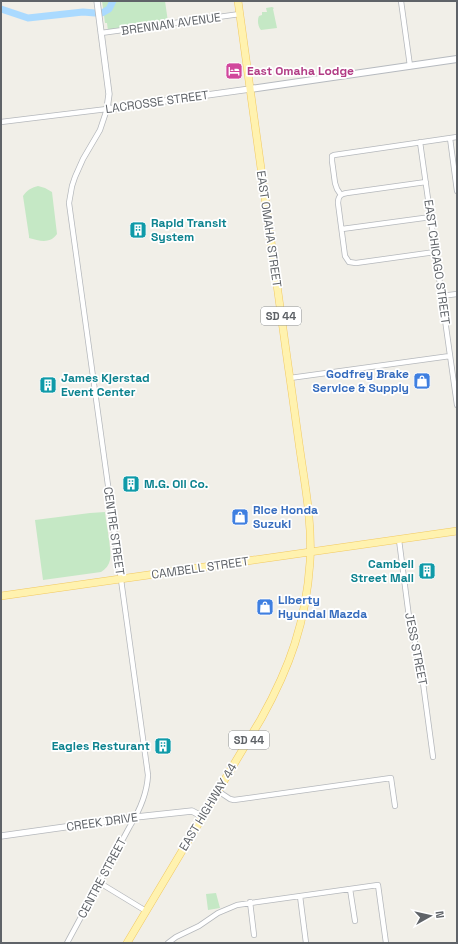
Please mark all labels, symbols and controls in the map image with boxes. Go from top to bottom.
street label: BRENNAN AVENUE [120,9,222,39]
hotel icon: East Omaha Lodge [224,61,244,81]
place label: East Omaha Lodge [247,63,354,79]
street label: LACROSSE STREET [104,87,210,117]
street label: EAST OMAHA STREET [253,170,285,288]
street label: EAST CHICAGO STREET [420,199,454,325]
place label: Rapid Transit System [151,215,227,245]
building icon: Rapid Transit System [128,220,148,240]
road number: SD 44 [261,307,301,325]
place label: Godfrey Brake Service & Supply [313,366,409,396]
place label: James Kjerstad Event Center [61,370,150,400]
shop icon: Godfrey Brake Service & Supply [412,371,432,391]
building icon: James Kjerstad Event Center [38,375,58,395]
building icon: M.G. Oil Co. [121,474,141,494]
place label: M.G. Oil Co. [144,476,208,492]
street label: CENTRE STREET [100,486,128,576]
place label: Rice Honda Suzuki [253,502,318,532]
shop icon: Rice Honda Suzuki [230,507,250,527]
street label: CAMBELL STREET [150,553,250,583]
place label: Cambell Street Mall [351,556,414,586]
building icon: Cambell Street Mall [417,561,437,581]
place label: Liberty Hyundai Mazda [278,592,367,622]
shop icon: Liberty Hyundai Mazda [255,597,275,617]
street label: JESS STREET [401,611,431,687]
road number: SD 44 [229,731,269,749]
building icon: Eagles Resturant [153,736,173,756]
place label: Eagles Resturant [52,738,150,754]
street label: EAST HIGHWAY 44 [175,760,241,854]
street label: CREEK DRIVE [65,809,139,835]
street label: CENTRE STREET [74,835,130,921]
north arrow [410,896,450,936]
text: N [432,910,447,919]

